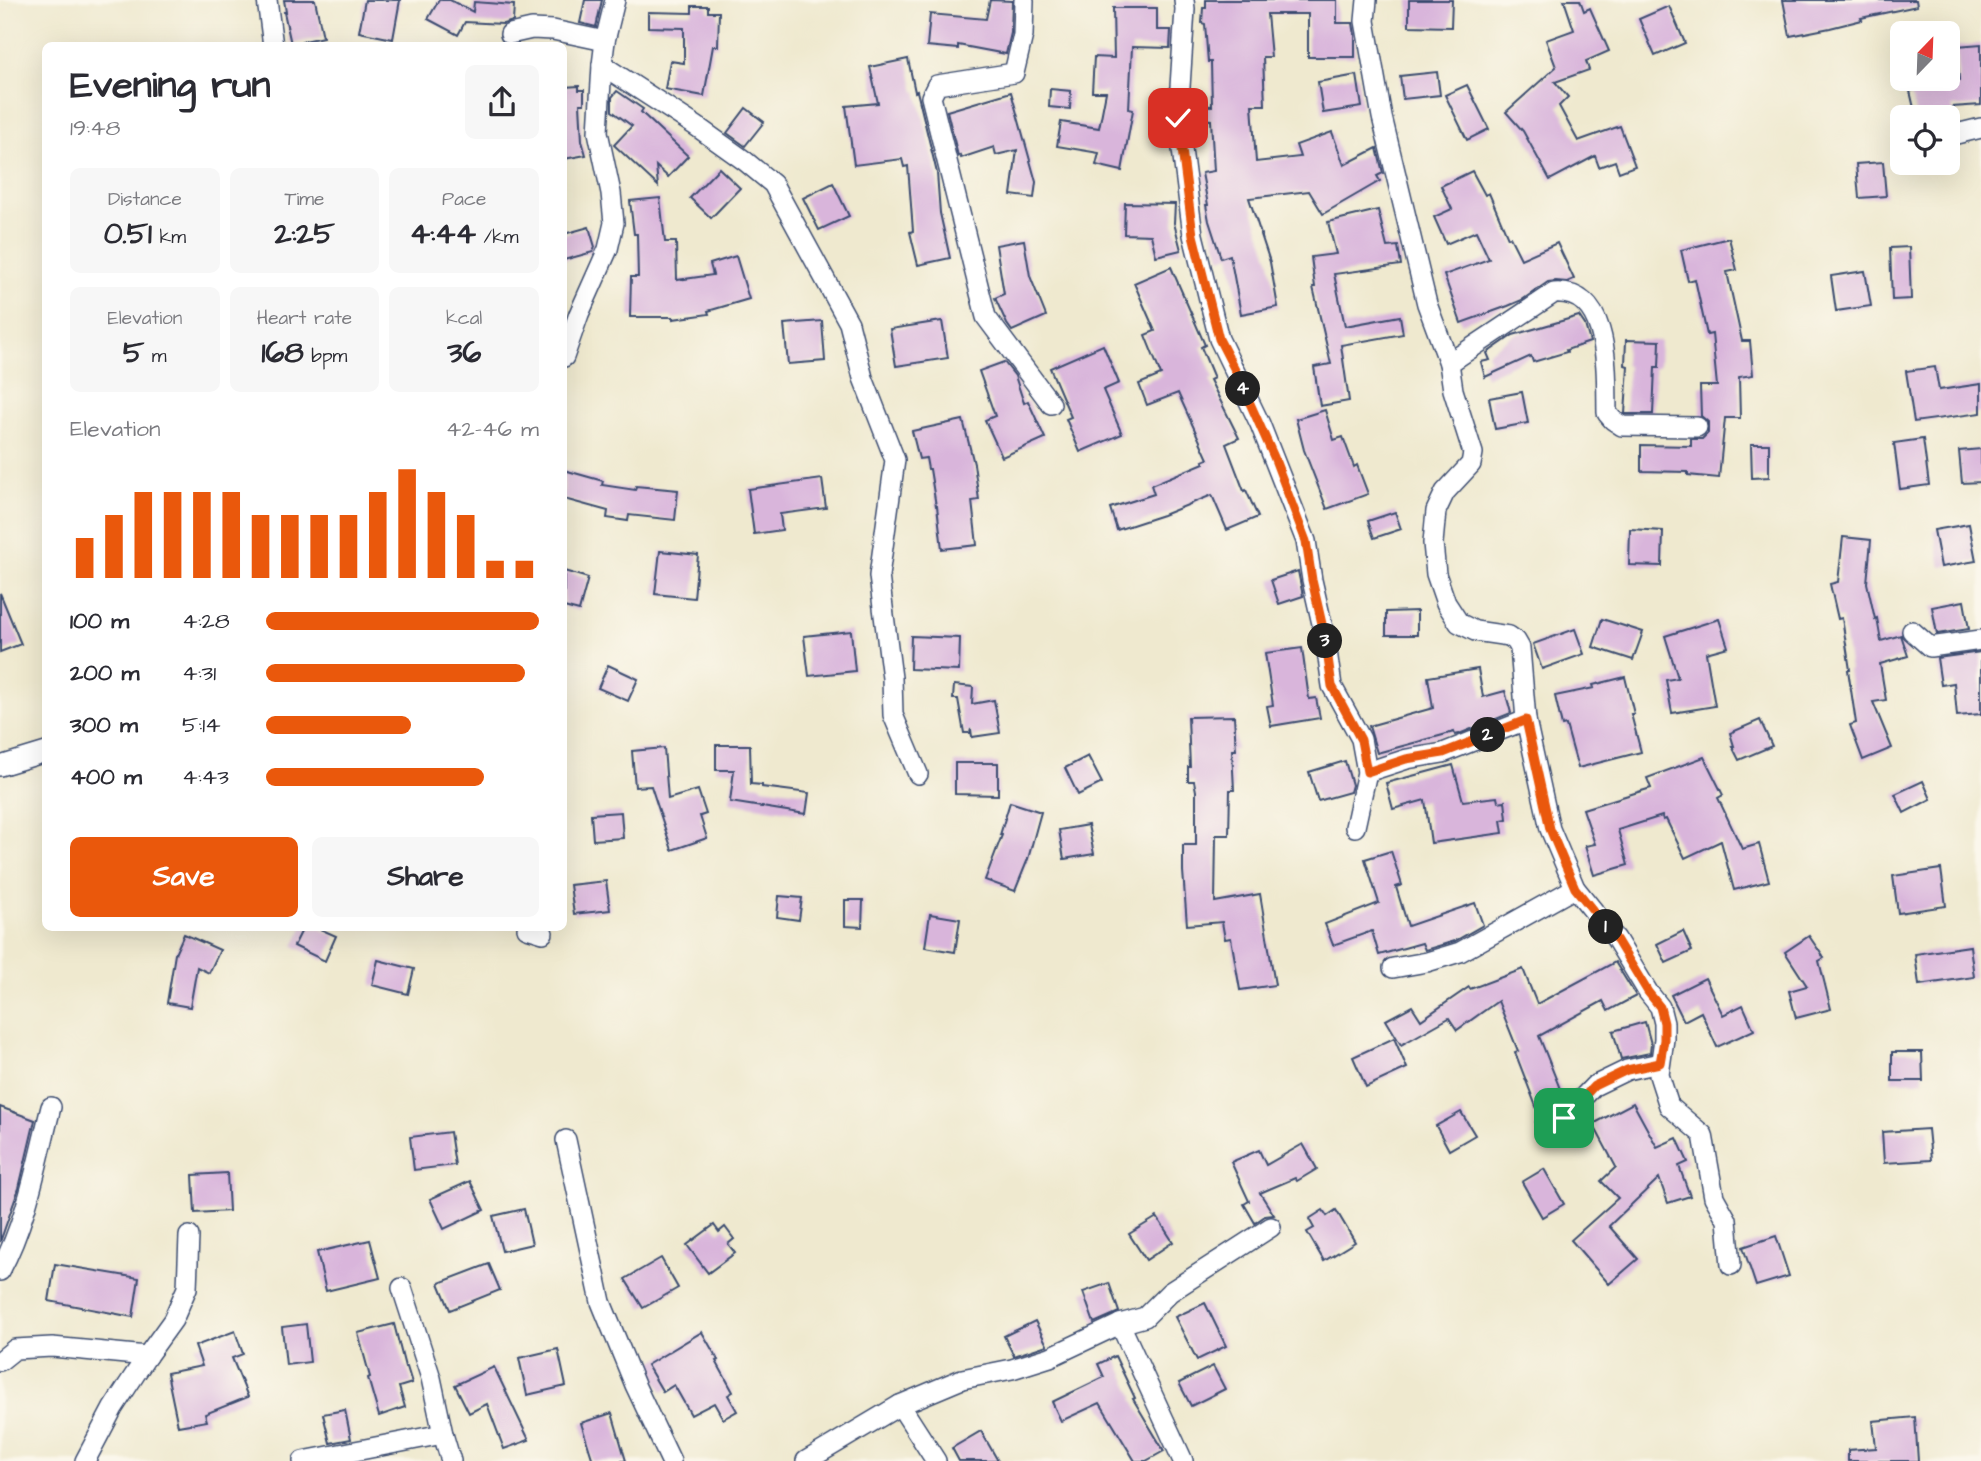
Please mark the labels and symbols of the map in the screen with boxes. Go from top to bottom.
north arrow [1890,21,1960,91]
pin [1148,88,1208,148]
pin: 4 [1226,372,1260,406]
pin: 3 [1308,624,1342,658]
pin: 2 [1470,718,1506,752]
pin: 1 [1588,909,1624,944]
pin [1534,1088,1594,1148]

